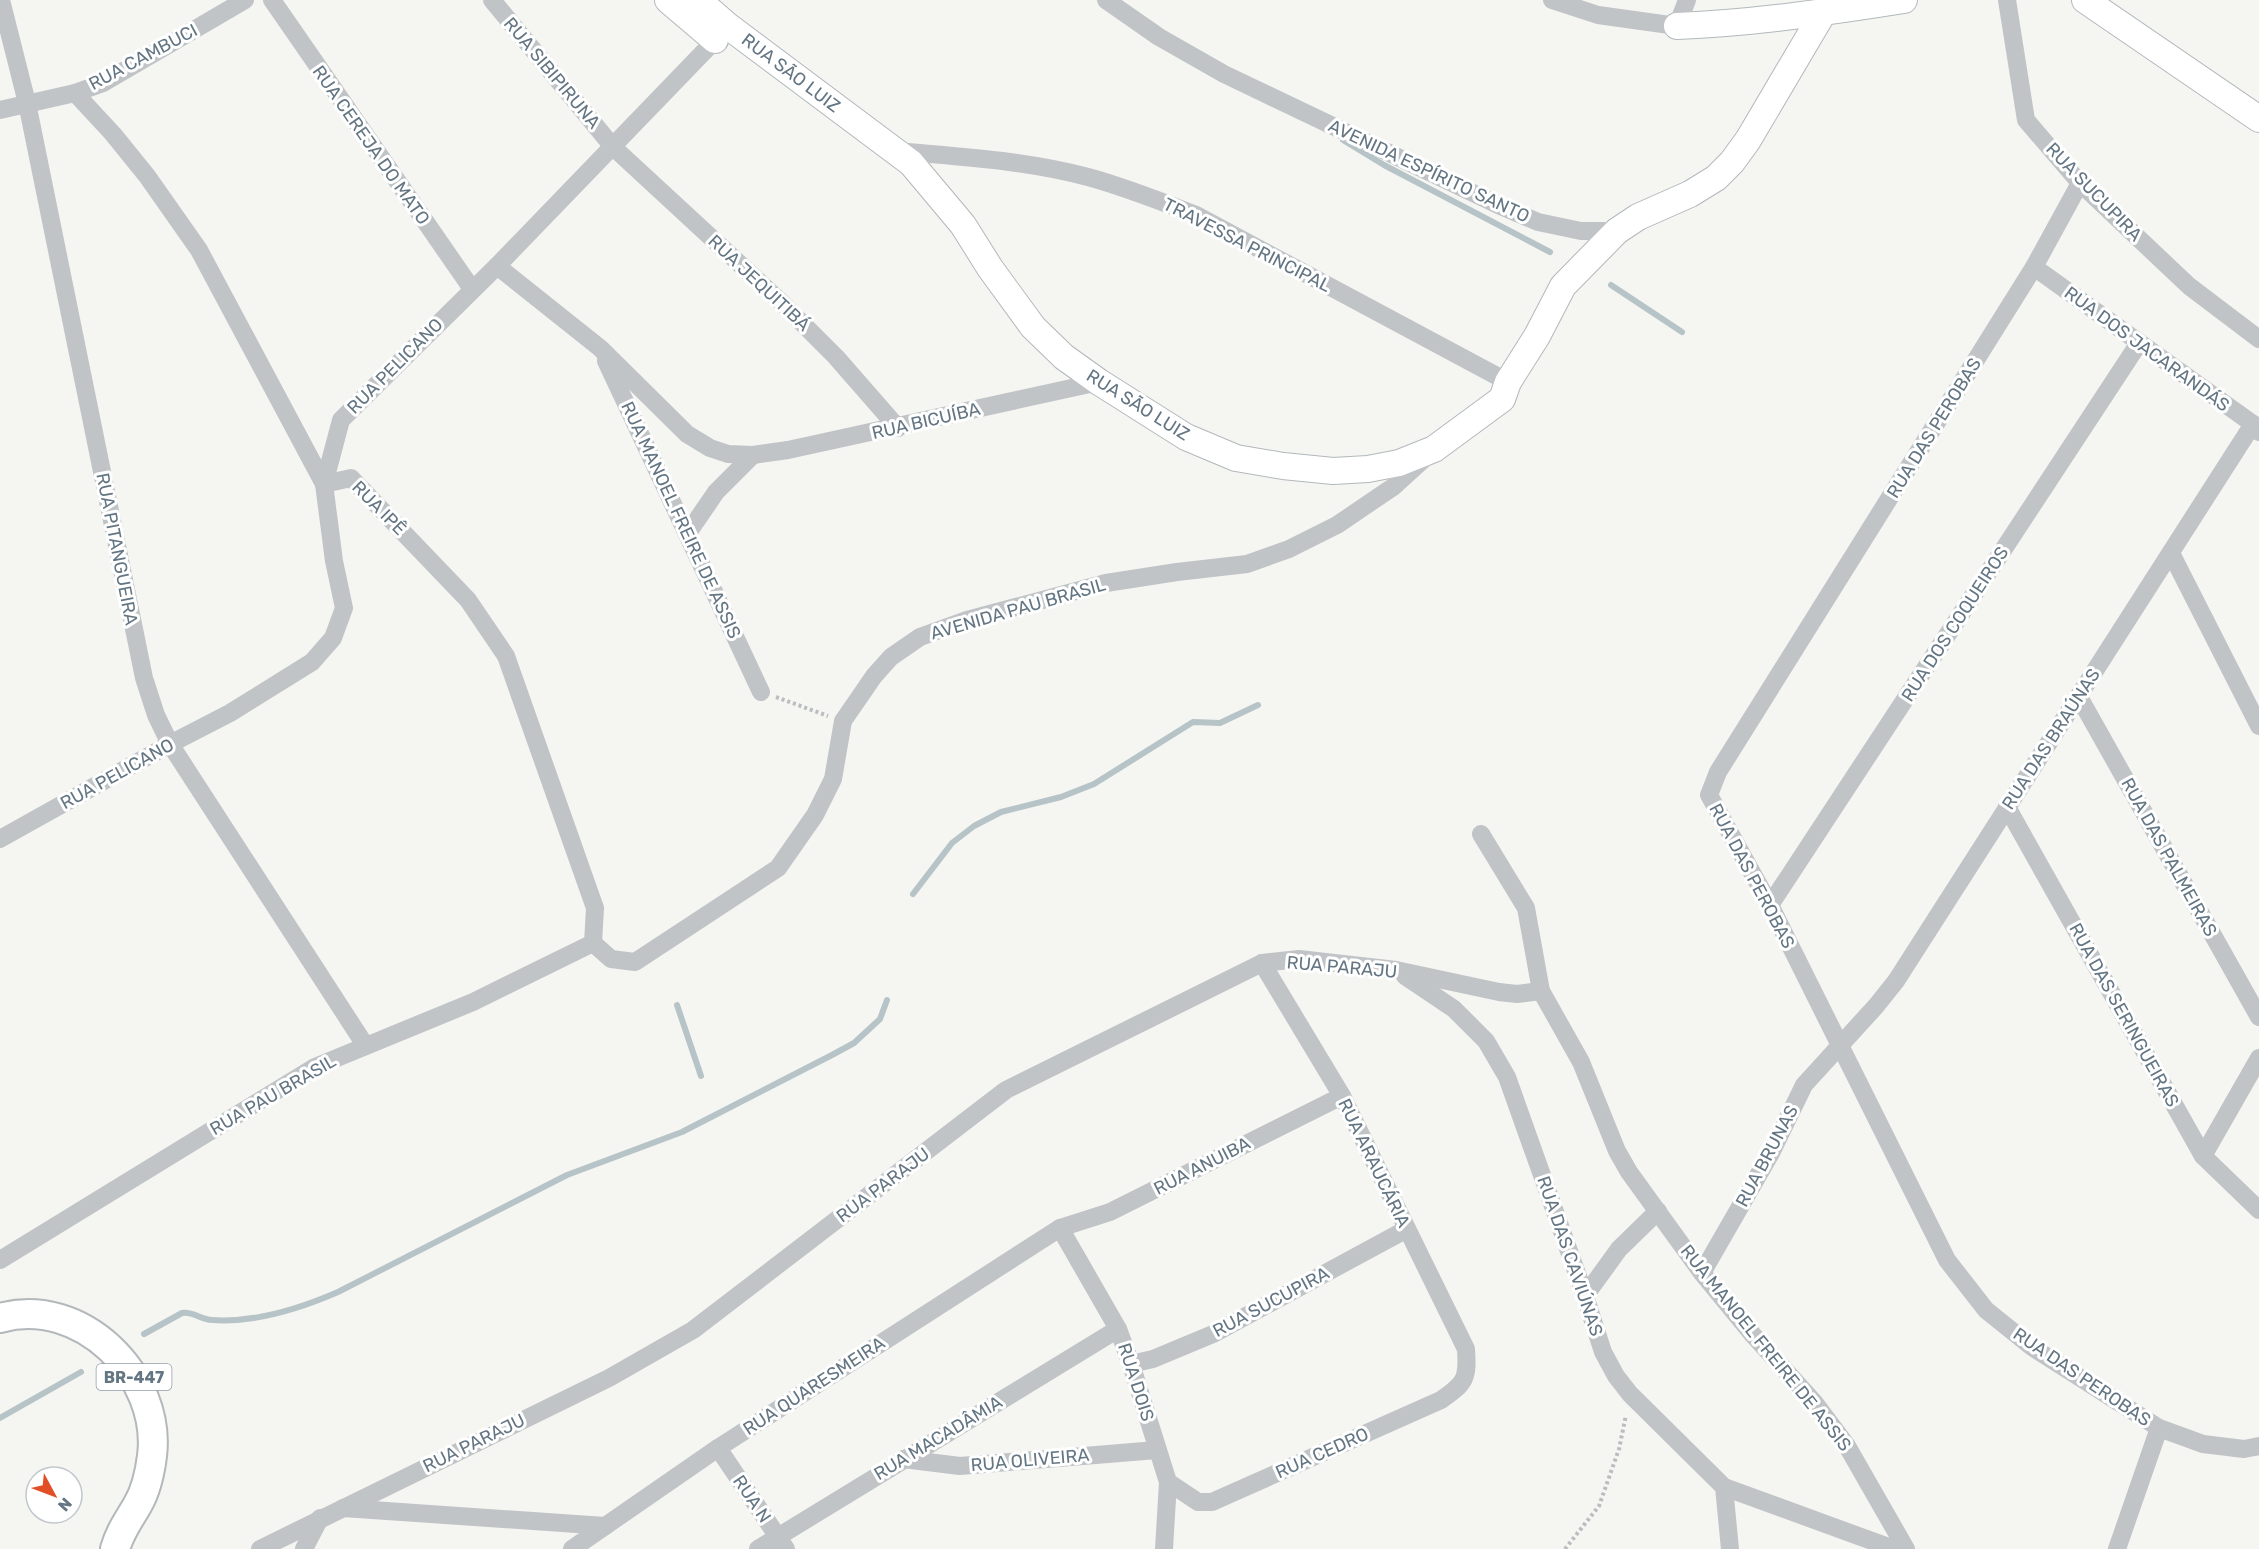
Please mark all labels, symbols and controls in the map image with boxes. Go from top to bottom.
street label: RUA SIBIPIRUNA [499,13,605,133]
street label: RUA CAMBUCI [85,19,201,95]
street label: RUA SÃO LUIZ [737,29,845,117]
street label: RUA CEREJA DO MATO [308,61,434,229]
street label: AVENIDA ESPÍRITO SANTO [1325,115,1533,227]
street label: RUA SUCUPIRA [2041,138,2147,246]
street label: TRAVESSA PRINCIPAL [1160,193,1334,297]
street label: RUA JEQUITIBÁ [703,230,815,336]
street label: RUA DOS JACARANDÁS [2060,282,2234,416]
street label: RUA PELICANO [343,314,447,418]
street label: RUA DAS PEROBAS [1882,354,1986,502]
street label: RUA SÃO LUIZ [1082,364,1194,446]
street label: RUA MANOEL FREIRE DE ASSIS [616,398,746,642]
street label: RUA BICUÍBA [870,398,982,444]
street label: RUA PITANGUEIRA [91,471,143,627]
street label: RUA IPÊ [347,476,411,540]
street label: RUA DOS COQUEIROS [1897,542,2013,706]
street label: AVENIDA PAU BRASIL [928,573,1108,645]
street label: RUA DAS BRAÚNAS [1997,664,2105,814]
street label: RUA PELICANO [56,734,178,814]
street label: RUA DAS PALMEIRAS [2116,774,2222,940]
street label: RUA DAS PEROBAS [1704,800,1800,952]
street label: RUA DAS SERINGUEIRAS [2064,919,2184,1111]
street label: RUA PARAJU [1286,951,1398,983]
street label: RUA PAU BRASIL [206,1050,340,1140]
street label: RUA ARAUCÁRIA [1333,1095,1415,1231]
street label: RUA BRUNAS [1731,1101,1803,1211]
street label: RUA ANUIBA [1150,1132,1254,1200]
street label: RUA PARAJU [832,1143,934,1227]
street label: RUA DAS CAVIÚNAS [1532,1173,1608,1339]
street label: RUA MANOEL FREIRE DE ASSIS [1676,1240,1856,1456]
street label: RUA SUCUPIRA [1209,1262,1333,1342]
street label: RUA DAS PEROBAS [2009,1323,2155,1431]
street label: RUA QUARESMEIRA [739,1332,889,1440]
street label: RUA DOIS [1113,1340,1159,1424]
road number: BR-447 [96,1364,172,1390]
street label: RUA MACADÂMIA [870,1391,1006,1485]
street label: RUA PARAJU [419,1409,529,1477]
street label: RUA CEDRO [1272,1423,1372,1483]
street label: RUA OLIVEIRA [970,1444,1090,1476]
north arrow [24,1465,84,1525]
street label: RUA N [728,1471,776,1527]
text: N [54,1494,76,1515]

